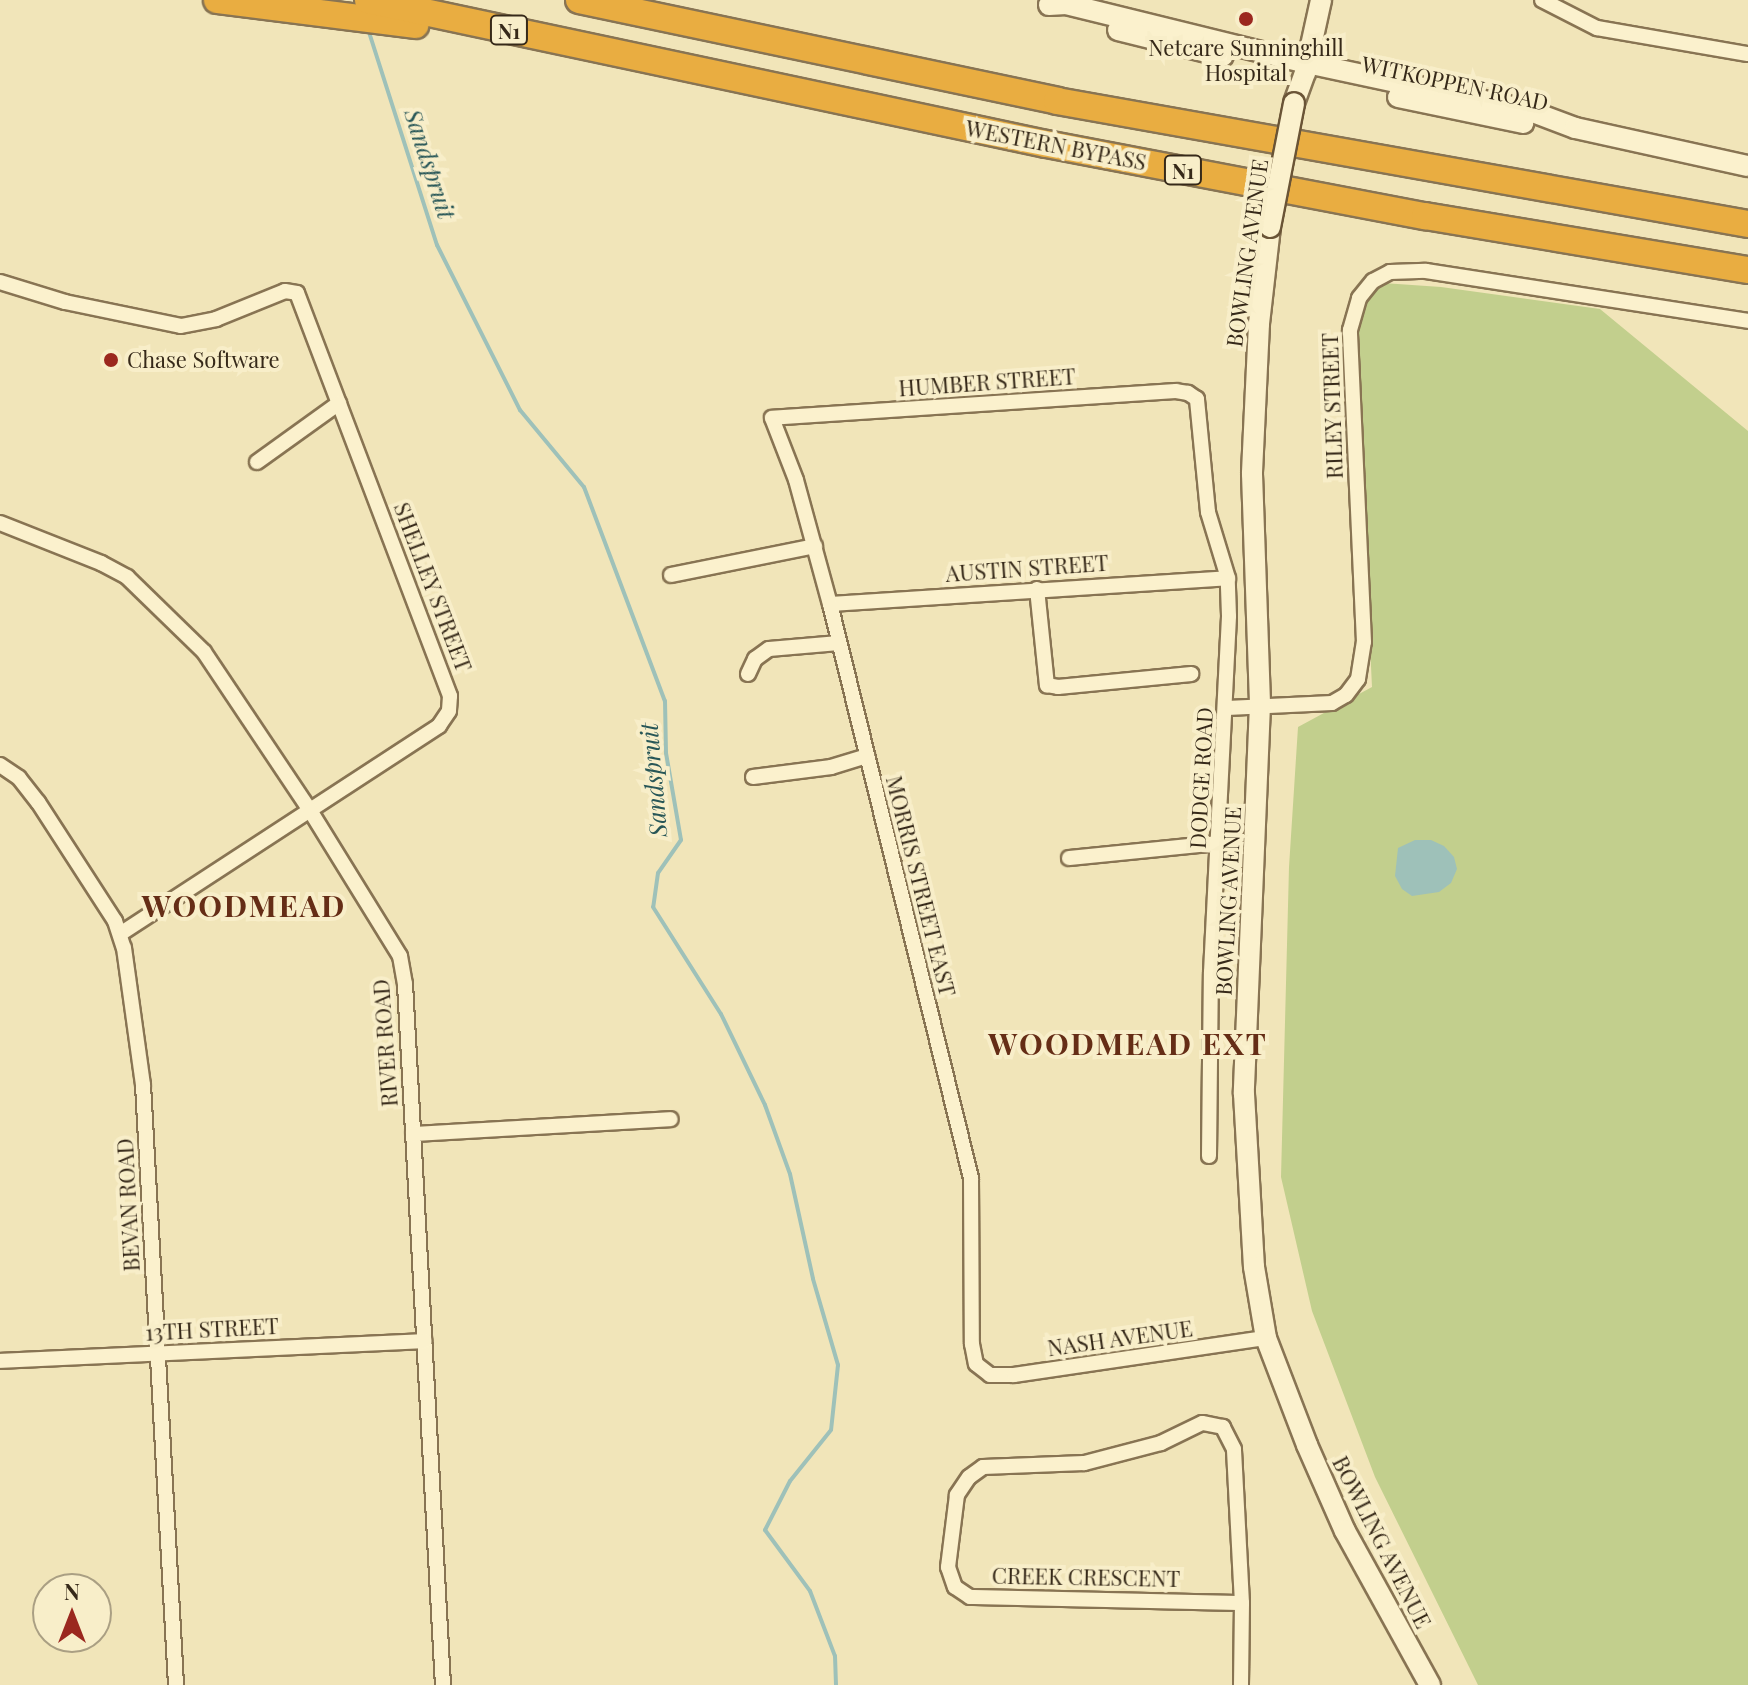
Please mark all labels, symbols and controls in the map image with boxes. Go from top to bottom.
marker: Netcare Sunninghill Hospital [1235,8,1257,30]
road number: N1 [489,14,529,46]
place label: Netcare Sunninghill Hospital [1148,34,1344,86]
street label: WITKOPPEN ROAD [1359,50,1551,116]
water label: Sandspruit [399,105,461,223]
street label: WESTERN BYPASS [963,115,1149,175]
road number: N1 [1163,154,1203,186]
street label: BOWLING AVENUE [1221,157,1273,349]
street label: RILEY STREET [1316,332,1348,480]
place label: Chase Software [127,347,280,373]
marker: Chase Software [102,351,120,369]
street label: HUMBER STREET [897,363,1077,401]
street label: SHELLEY STREET [388,498,478,676]
street label: AUSTIN STREET [945,549,1109,587]
street label: DODGE ROAD [1184,707,1218,849]
water label: Sandspruit [634,722,672,838]
street label: MORRIS STREET EAST [881,773,961,999]
street label: BOWLING AVENUE [1210,805,1246,997]
district label: WOODMEAD [142,887,346,923]
street label: RIVER ROAD [367,978,403,1108]
district label: WOODMEAD EXT [988,1025,1268,1061]
street label: BEVAN ROAD [111,1138,145,1272]
street label: 13TH STREET [145,1312,279,1346]
street label: NASH AVENUE [1045,1315,1195,1361]
street label: BOWLING AVENUE [1327,1451,1437,1633]
street label: CREEK CRESCENT [992,1562,1180,1592]
north arrow [32,1573,112,1653]
text: N [64,1576,80,1606]

